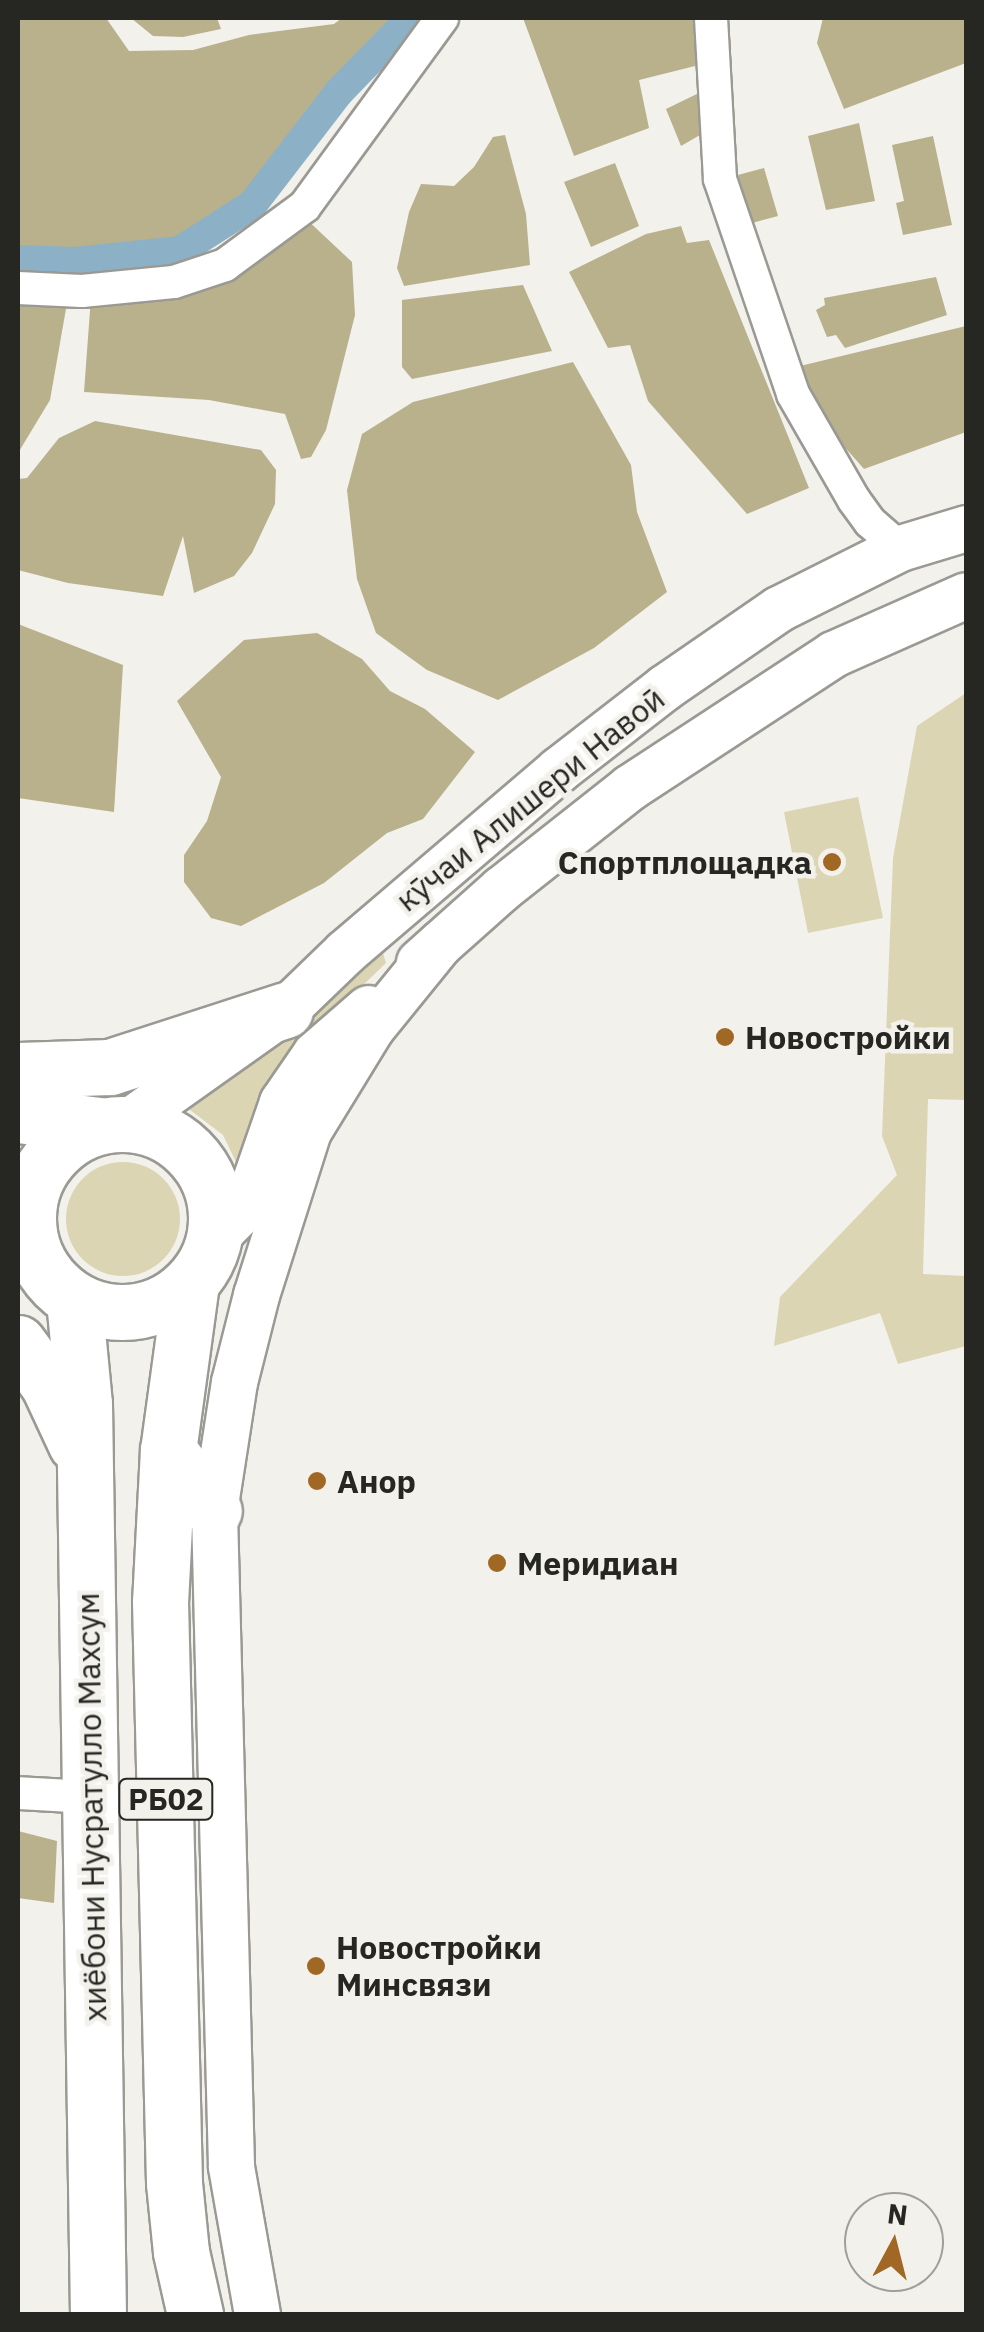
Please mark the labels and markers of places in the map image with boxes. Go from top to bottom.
place label: Спортплощадка [558,843,812,881]
marker: Спортплощадка [821,851,843,873]
place label: Новостройки [745,1018,951,1056]
marker: Новостройки [714,1026,736,1048]
place label: Анор [337,1462,416,1500]
marker: Анор [306,1470,328,1492]
place label: Меридиан [517,1544,679,1582]
marker: Меридиан [486,1552,508,1574]
place label: Новостройки Минсвязи [336,1929,542,2004]
marker: Новостройки Минсвязи [305,1955,327,1977]

